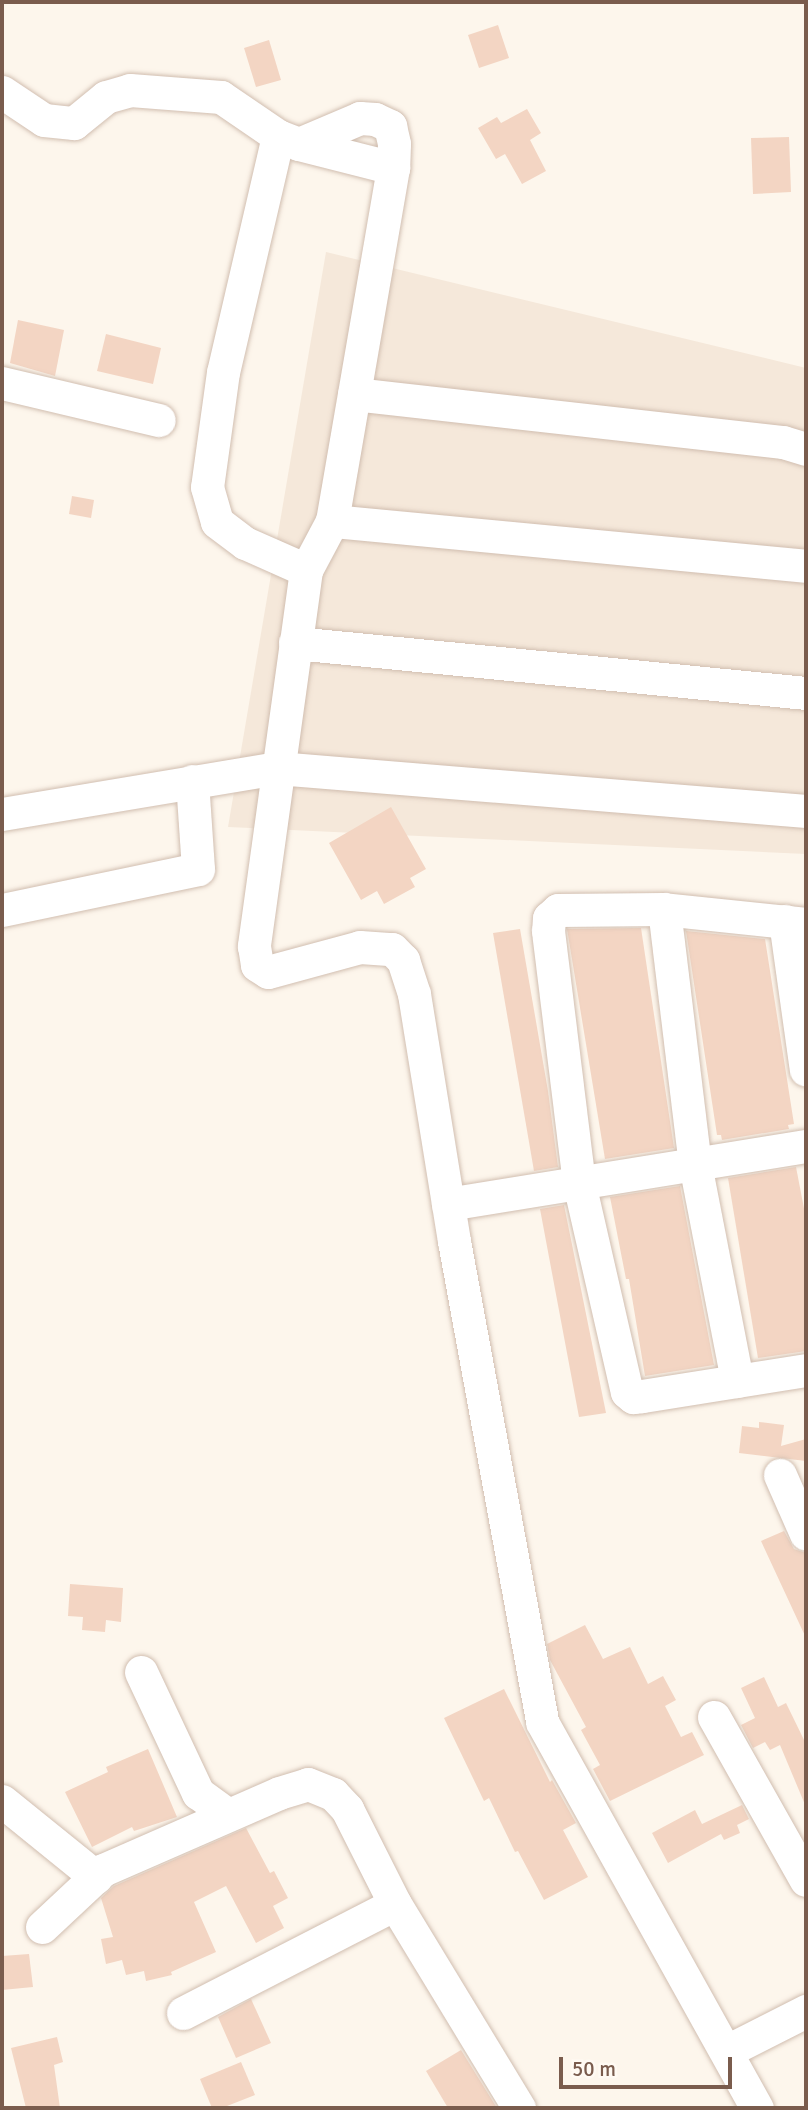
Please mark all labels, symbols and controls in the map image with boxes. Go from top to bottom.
scale bar [563,2044,736,2088]
text: 50 m [572,2056,616,2082]

